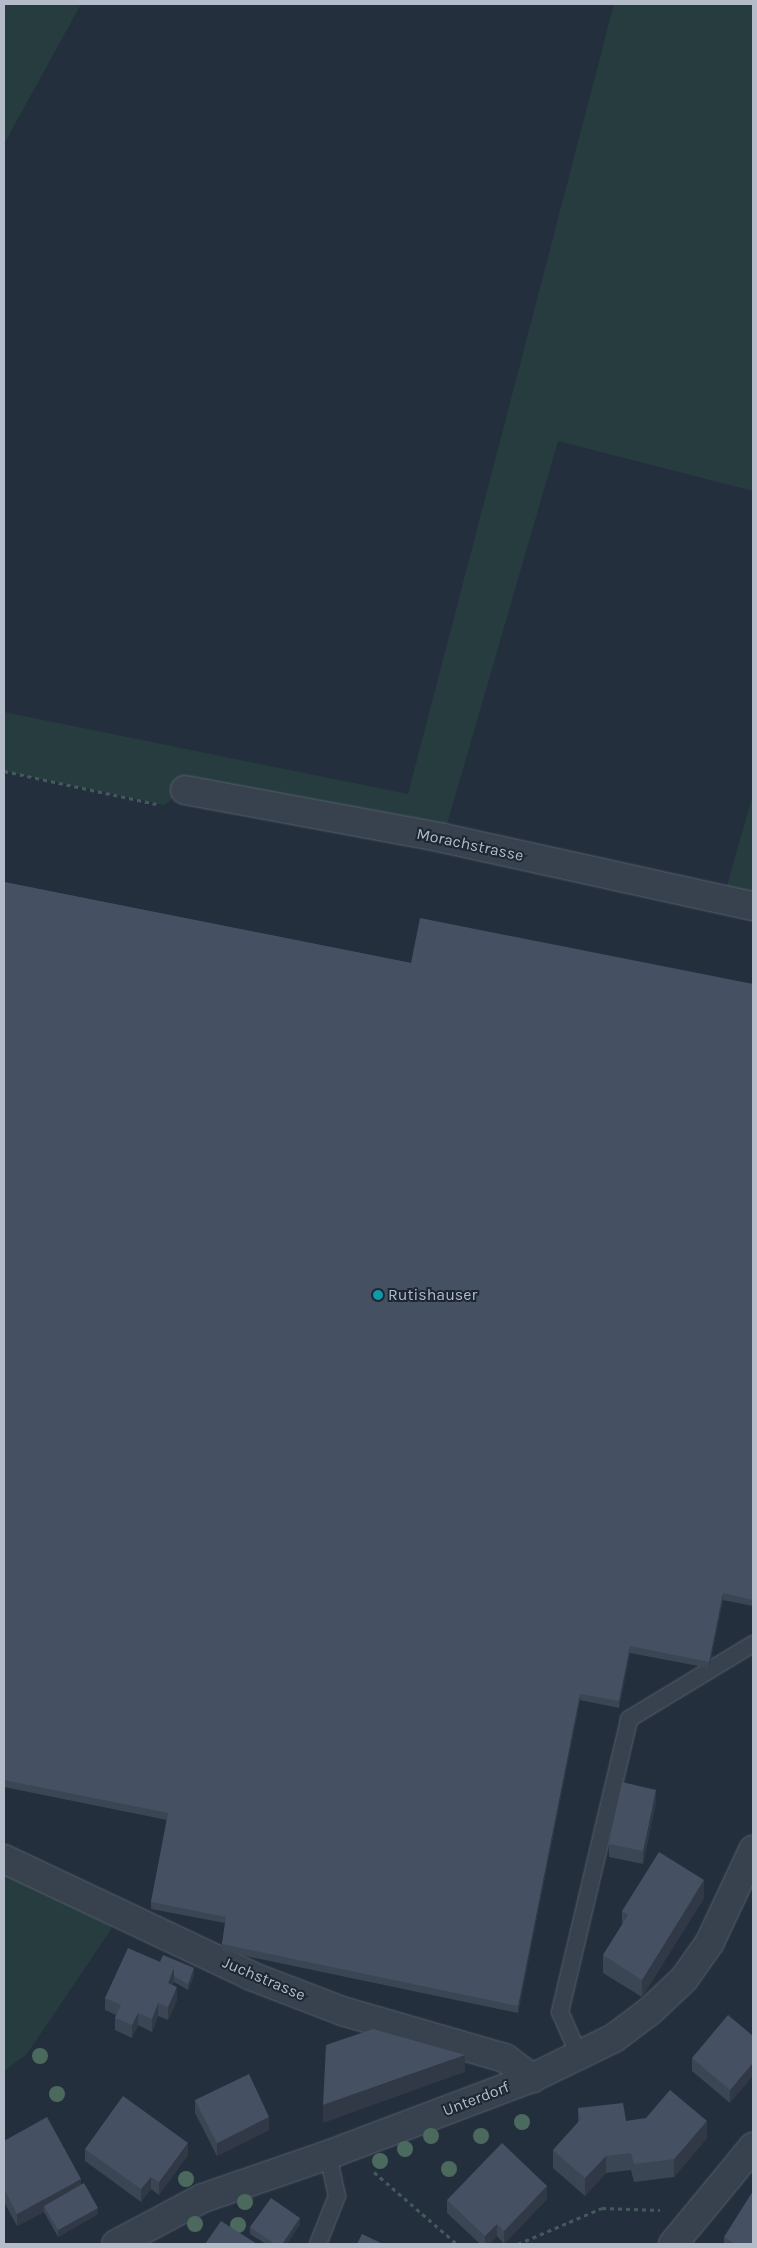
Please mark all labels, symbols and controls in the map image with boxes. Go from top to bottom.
street label: Morachstrasse [415,824,525,866]
place label: Rutishauser [388,1285,477,1305]
marker: Rutishauser [372,1289,384,1301]
street label: Juchstrasse [220,1953,308,2005]
street label: Unterdorf [440,2078,512,2120]

